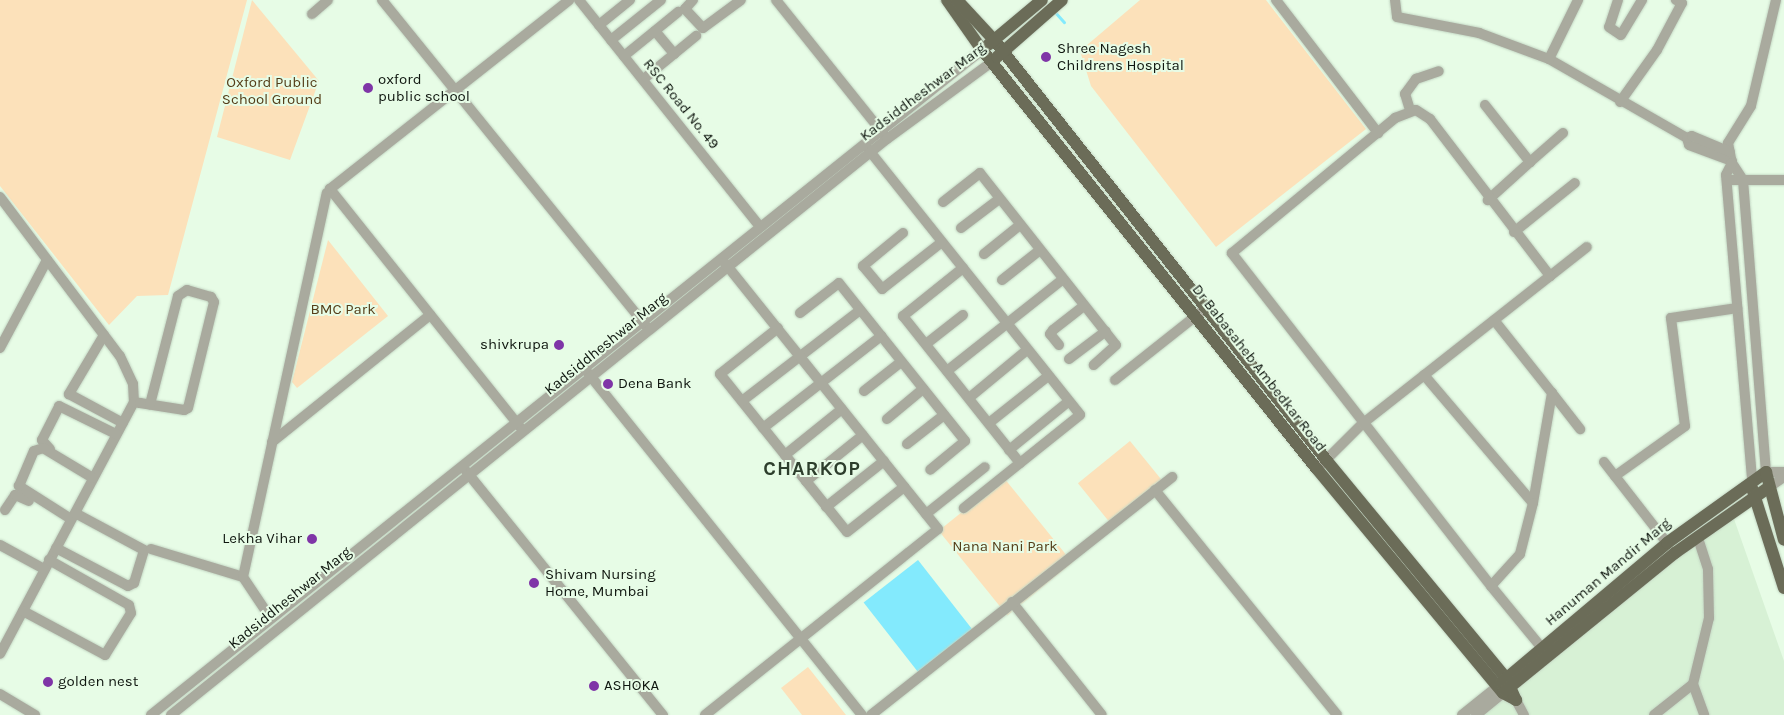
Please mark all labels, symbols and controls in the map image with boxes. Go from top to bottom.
street label: Kadsiddheshwar Marg [857,39,989,145]
place label: Shree Nagesh Childrens Hospital [1057,39,1184,74]
marker: Shree Nagesh Childrens Hospital [1039,50,1053,64]
street label: RSC Road No. 49 [639,55,723,153]
place label: oxford public school [378,70,470,105]
park label: Oxford Public School Ground [222,73,322,108]
marker: oxford public school [362,82,374,94]
street label: Dr Babasaheb Ambedkar Road [1188,281,1330,455]
street label: Kadsiddheshwar Marg [541,289,671,399]
park label: BMC Park [310,301,376,319]
place label: shivkrupa [480,336,549,354]
marker: shivkrupa [553,339,565,351]
place label: Dena Bank [618,375,692,393]
marker: Dena Bank [602,378,614,390]
district label: CHARKOP [762,456,862,480]
street label: Hanuman Mandir Marg [1542,514,1674,630]
place label: Lekha Vihar [222,530,302,548]
marker: Lekha Vihar [306,533,318,545]
park label: Nana Nani Park [952,538,1058,556]
street label: Kadsiddheshwar Marg [225,543,355,653]
place label: Shivam Nursing Home, Mumbai [545,565,656,600]
marker: Shivam Nursing Home, Mumbai [527,576,541,590]
place label: golden nest [58,673,138,691]
marker: golden nest [42,676,54,688]
place label: ASHOKA [604,677,659,695]
marker: ASHOKA [588,680,600,692]

